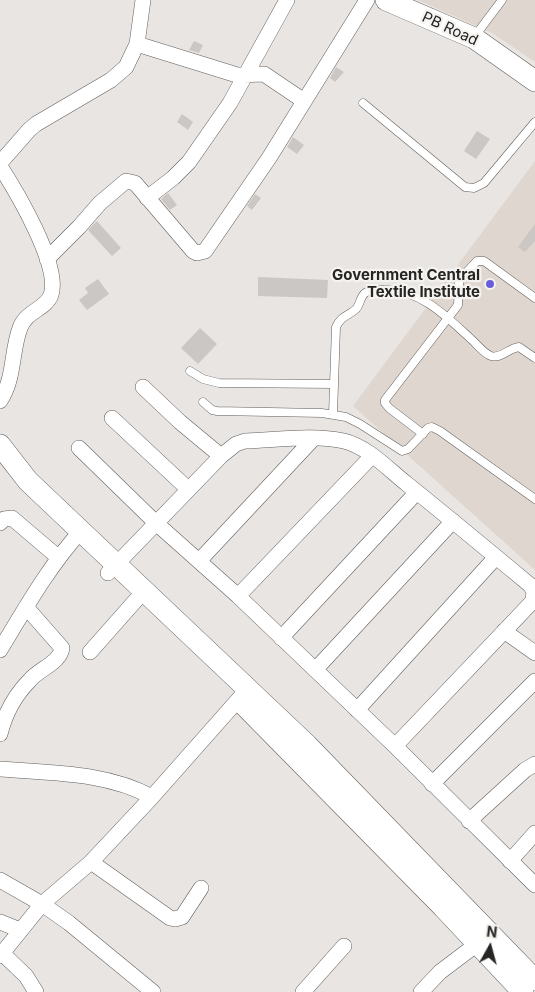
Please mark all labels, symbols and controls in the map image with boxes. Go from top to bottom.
street label: PB Road [419,8,481,50]
place label: Government Central Textile Institute [332,266,480,301]
marker: Government Central Textile Institute [484,278,496,290]
north arrow [465,922,515,972]
text: N [486,923,498,941]

